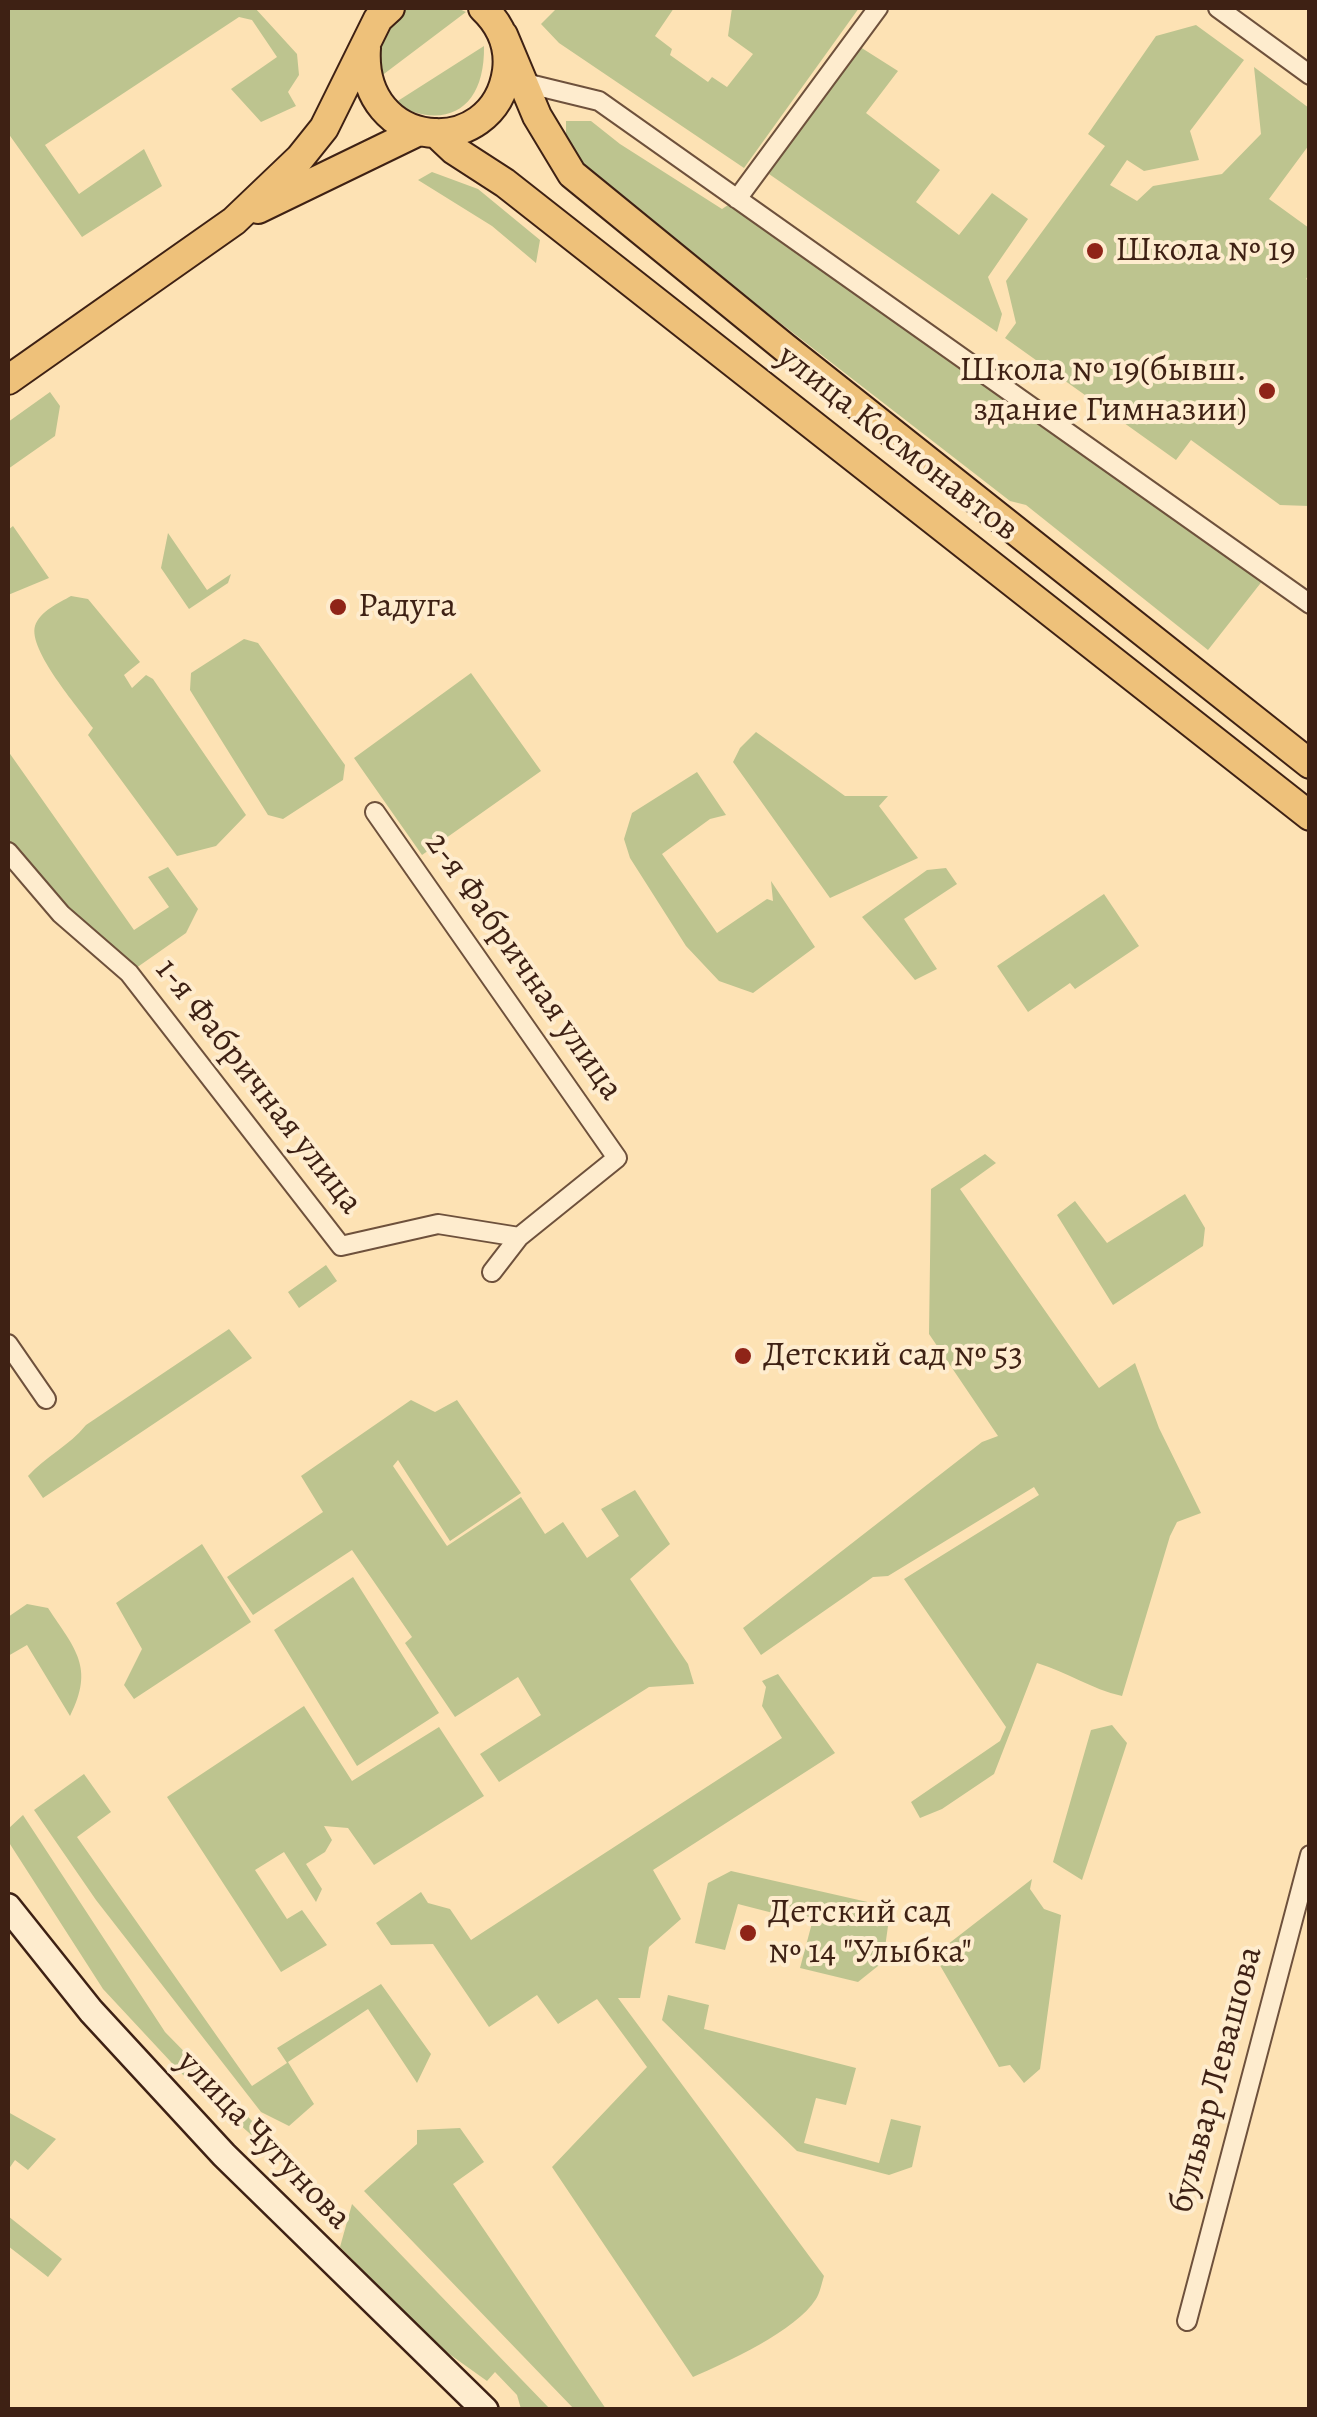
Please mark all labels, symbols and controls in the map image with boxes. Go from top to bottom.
place label: Школа № 19 [1115,230,1296,272]
marker: Школа № 19 [1084,240,1106,262]
street label: улица Космонавтов [768,337,1026,551]
place label: Школа № 19(бывш. здание Гимназии) [959,350,1247,432]
marker: Школа № 19(бывш. здание Гимназии) [1256,380,1278,402]
place label: Радуга [358,586,456,628]
marker: Радуга [327,596,349,618]
street label: 2-я Фабричная улица [415,825,631,1109]
street label: 1-я Фабричная улица [145,951,371,1223]
place label: Детский сад № 53 [763,1335,1023,1377]
marker: Детский сад № 53 [732,1345,754,1367]
place label: Детский сад № 14 "Улыбка" [768,1892,972,1974]
marker: Детский сад № 14 "Улыбка" [737,1922,759,1944]
street label: бульвар Левашова [1161,1942,1273,2218]
street label: улица Чугунова [167,2042,359,2240]

